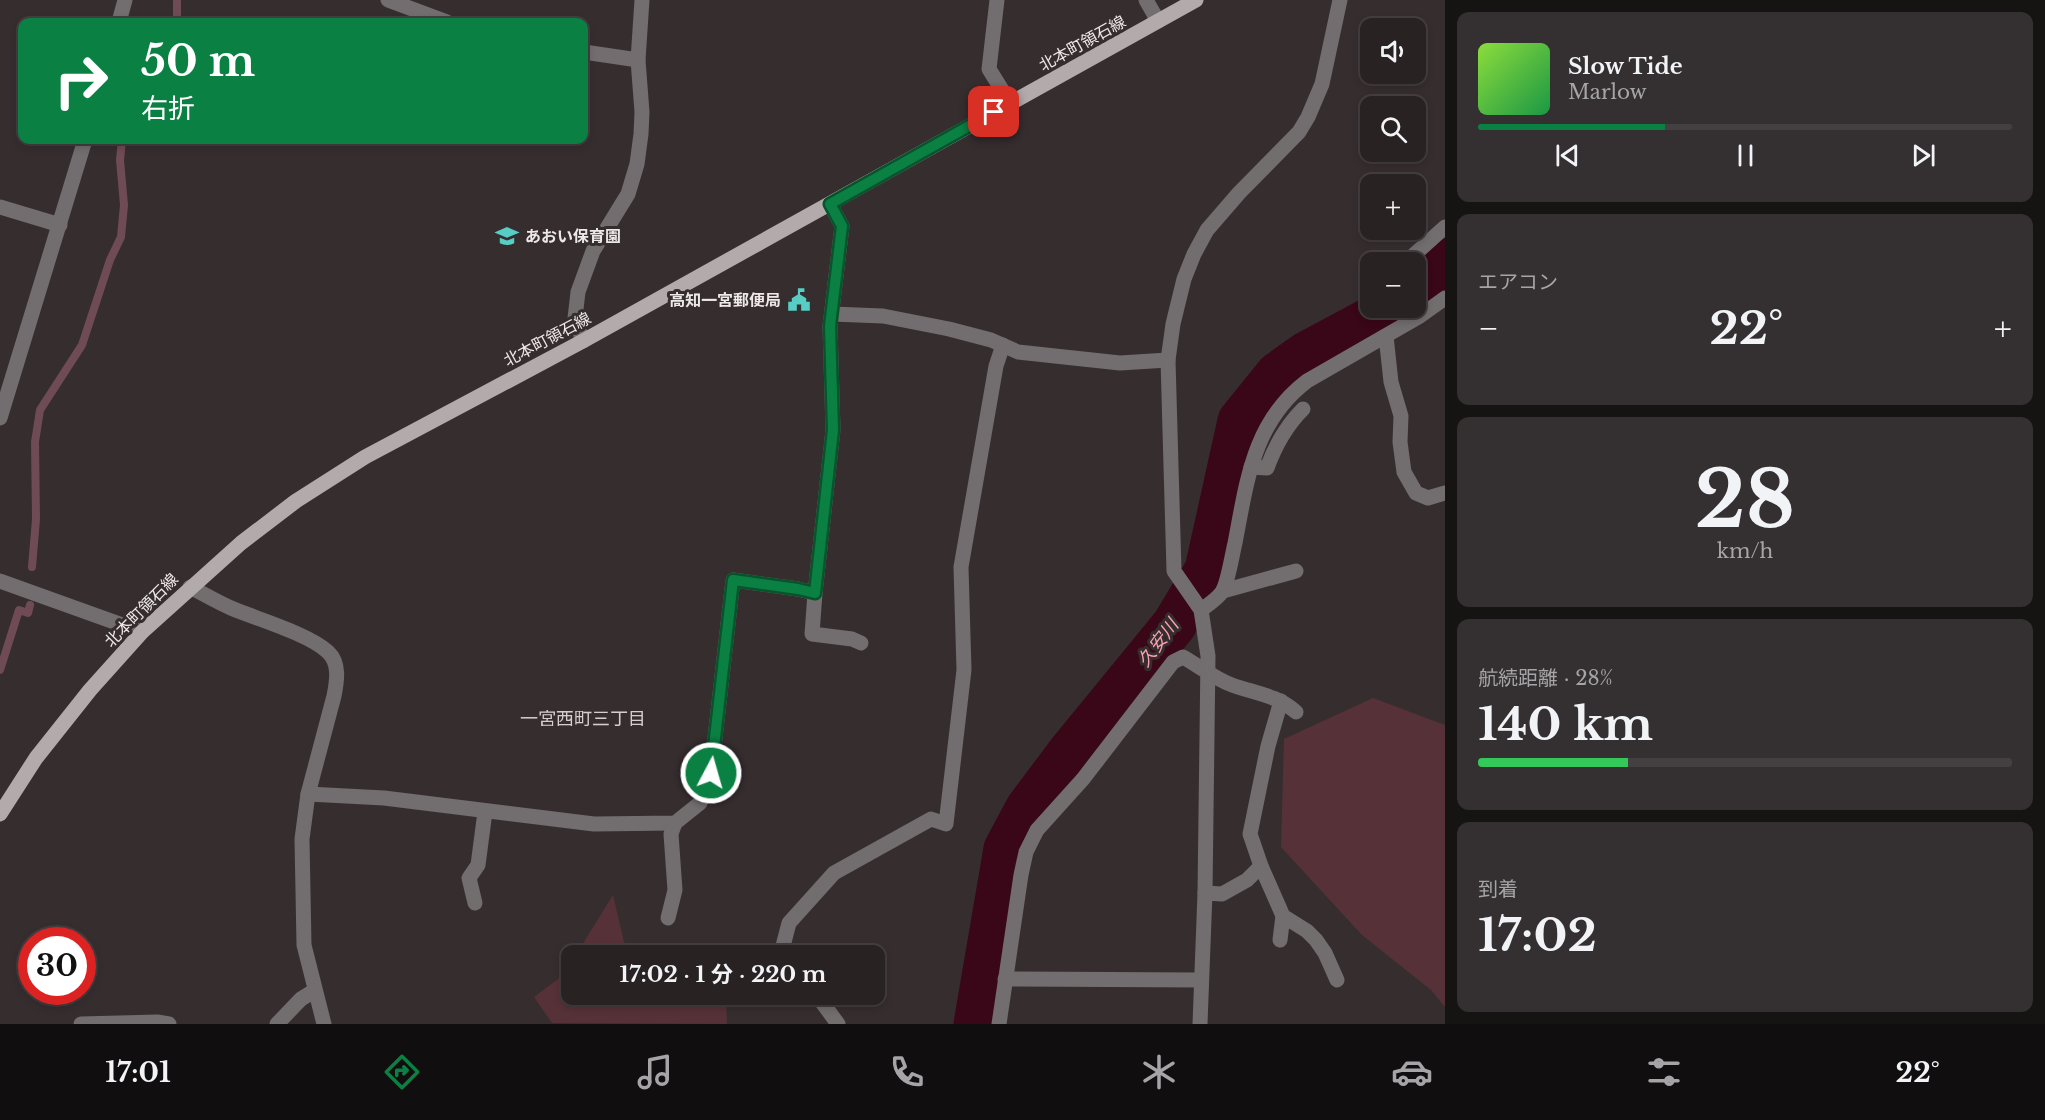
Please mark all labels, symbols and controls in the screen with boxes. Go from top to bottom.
street label: 北本町領石線 [1035,11,1129,75]
map controls [1360,18,1426,318]
button: sound [1360,18,1426,84]
text: 50 m [141,35,255,87]
icon: right [42,42,120,120]
text: Slow Tide [1568,53,1683,80]
text: Marlow [1568,80,1647,104]
pin [968,86,1019,137]
text: 右折 [141,92,195,125]
icon: arrive [977,95,1010,128]
button: search [1360,96,1426,162]
icon: previous [1551,139,1584,172]
icon: pause [1729,139,1762,172]
icon: next [1907,139,1940,172]
button: + [1360,174,1426,240]
school or university icon: あおい保育園 [494,223,520,249]
place label: あおい保育園 [525,226,621,246]
button: − [1360,252,1426,318]
text: エアコン [1478,270,1558,294]
public building icon: 高知一宮郵便局 [786,287,812,313]
place label: 高知一宮郵便局 [669,290,781,310]
text: 22° [1710,300,1783,356]
street label: 北本町領石線 [500,308,594,370]
text: − [1478,308,1499,349]
text: + [1994,308,2012,349]
text: 28 [1695,451,1795,548]
text: km/h [1717,539,1773,563]
street label: 北本町領石線 [100,569,182,651]
water label: 久安川 [1133,613,1184,671]
text: 航続距離 · 28% [1478,666,1613,690]
text: 140 km [1478,696,1653,752]
district label: 一宮西町三丁目 [520,708,646,730]
position arrow [679,741,743,805]
text: 到着 [1478,877,1518,901]
text: 17:02 [1478,907,1597,963]
speed limit sign: 30 [18,927,96,1005]
text: 17:02 · 1 分 · 220 m [620,961,826,988]
icon: directions [381,1051,423,1093]
icon: music [634,1051,676,1093]
icon: phone [886,1051,928,1093]
icon: climate [1138,1051,1180,1093]
icon: car [1391,1051,1433,1093]
icon: filters [1643,1051,1685,1093]
text: 17:01 [105,1056,171,1089]
text: 22° [1896,1056,1940,1089]

